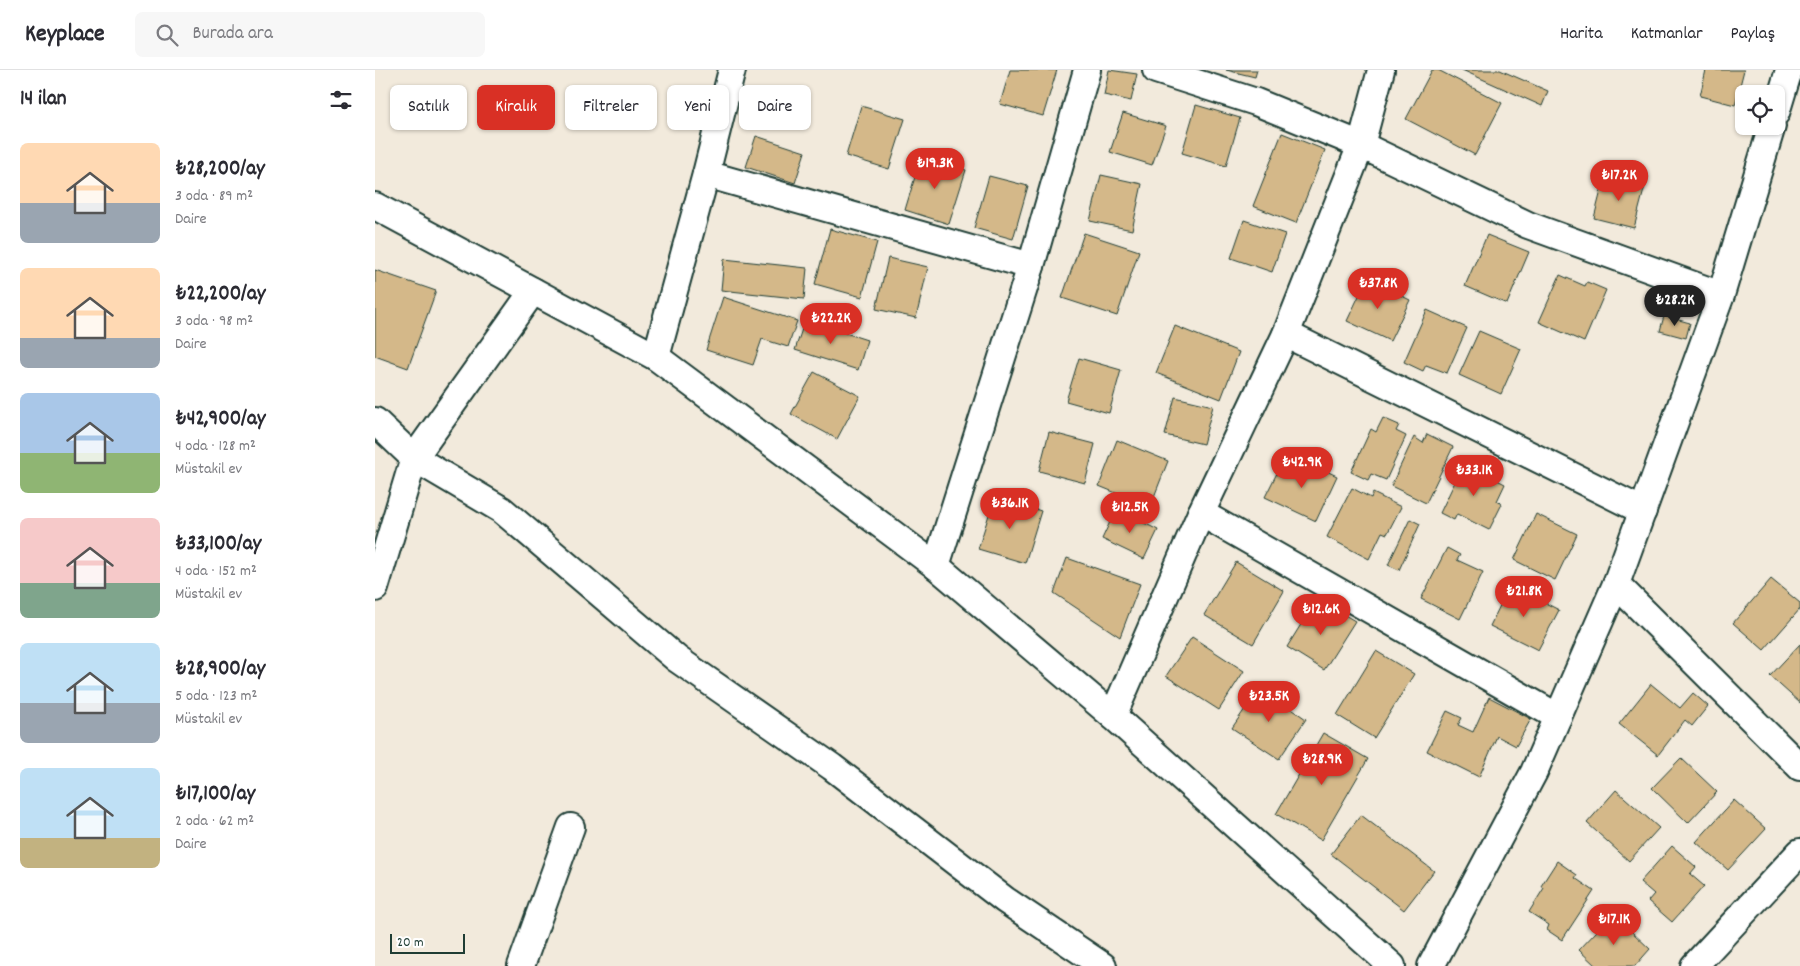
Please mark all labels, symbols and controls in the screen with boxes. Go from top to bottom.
search box [135,12,485,57]
text: Keyplace [25,18,105,52]
icon: search [153,21,181,49]
text: Burada ara [193,21,273,48]
text: Harita [1560,22,1603,47]
text: Katmanlar [1631,22,1703,47]
text: Paylaş [1731,22,1775,47]
text: 14 ilan [20,85,67,115]
chip: Satılık [390,85,467,130]
chip: Kiralık [477,85,555,130]
chip: Filtreler [565,85,657,130]
chip: Yeni [667,85,729,130]
chip: Daire [739,85,811,130]
map controls [1735,85,1785,135]
button: locate [1735,85,1785,135]
icon: filters [327,86,355,114]
pin: ₺19.3K [894,148,976,190]
text: ₺19.3K [917,152,953,175]
text: ₺28,200/ay [175,155,265,185]
pin: ₺17.2K [1578,160,1660,202]
icon: home [60,163,120,223]
text: ₺17.2K [1601,164,1637,187]
text: 3 oda · 89 m² [175,185,253,208]
text: Daire [175,208,207,231]
pin: ₺37.8K [1337,268,1419,310]
text: ₺37.8K [1359,272,1397,295]
text: ₺22,200/ay [175,280,265,310]
pin: ₺28.2K [1634,284,1716,327]
icon: home [60,288,120,348]
text: ₺28.2K [1655,289,1695,312]
pin: ₺22.2K [790,302,872,345]
text: ₺22.2K [811,307,851,330]
text: 3 oda · 98 m² [175,310,253,333]
text: Daire [175,333,207,356]
text: ₺42,900/ay [175,405,265,435]
icon: home [60,413,120,473]
text: 4 oda · 128 m² [175,435,256,458]
pin: ₺42.9K [1261,446,1343,489]
text: ₺42.9K [1282,451,1322,474]
pin: ₺33.1K [1433,454,1515,497]
text: Müstakil ev [175,458,242,481]
text: ₺33.1K [1456,459,1492,482]
pin: ₺36.1K [969,488,1051,530]
text: ₺36.1K [991,492,1029,515]
pin: ₺12.5K [1089,492,1171,534]
text: ₺12.5K [1112,496,1148,519]
text: ₺33,100/ay [175,530,261,560]
icon: home [60,538,120,598]
text: 4 oda · 152 m² [175,560,257,583]
pin: ₺21.8K [1483,576,1565,618]
text: ₺21.8K [1506,580,1542,603]
text: Müstakil ev [175,583,242,606]
pin: ₺12.6K [1280,594,1362,636]
text: ₺12.6K [1302,598,1340,621]
text: ₺28,900/ay [175,655,265,685]
icon: home [60,663,120,723]
pin: ₺23.5K [1228,680,1310,723]
text: 5 oda · 123 m² [175,685,257,708]
text: ₺23.5K [1249,685,1289,708]
text: Müstakil ev [175,708,242,731]
pin: ₺28.9K [1281,744,1363,786]
text: ₺28.9K [1302,748,1342,771]
text: ₺17,100/ay [175,780,255,810]
icon: home [60,788,120,848]
text: 2 oda · 62 m² [175,810,254,833]
text: Daire [175,833,207,856]
pin: ₺17.1K [1573,904,1655,946]
text: ₺17.1K [1598,908,1630,931]
scale bar [390,931,465,954]
text: 20 m [397,933,424,953]

